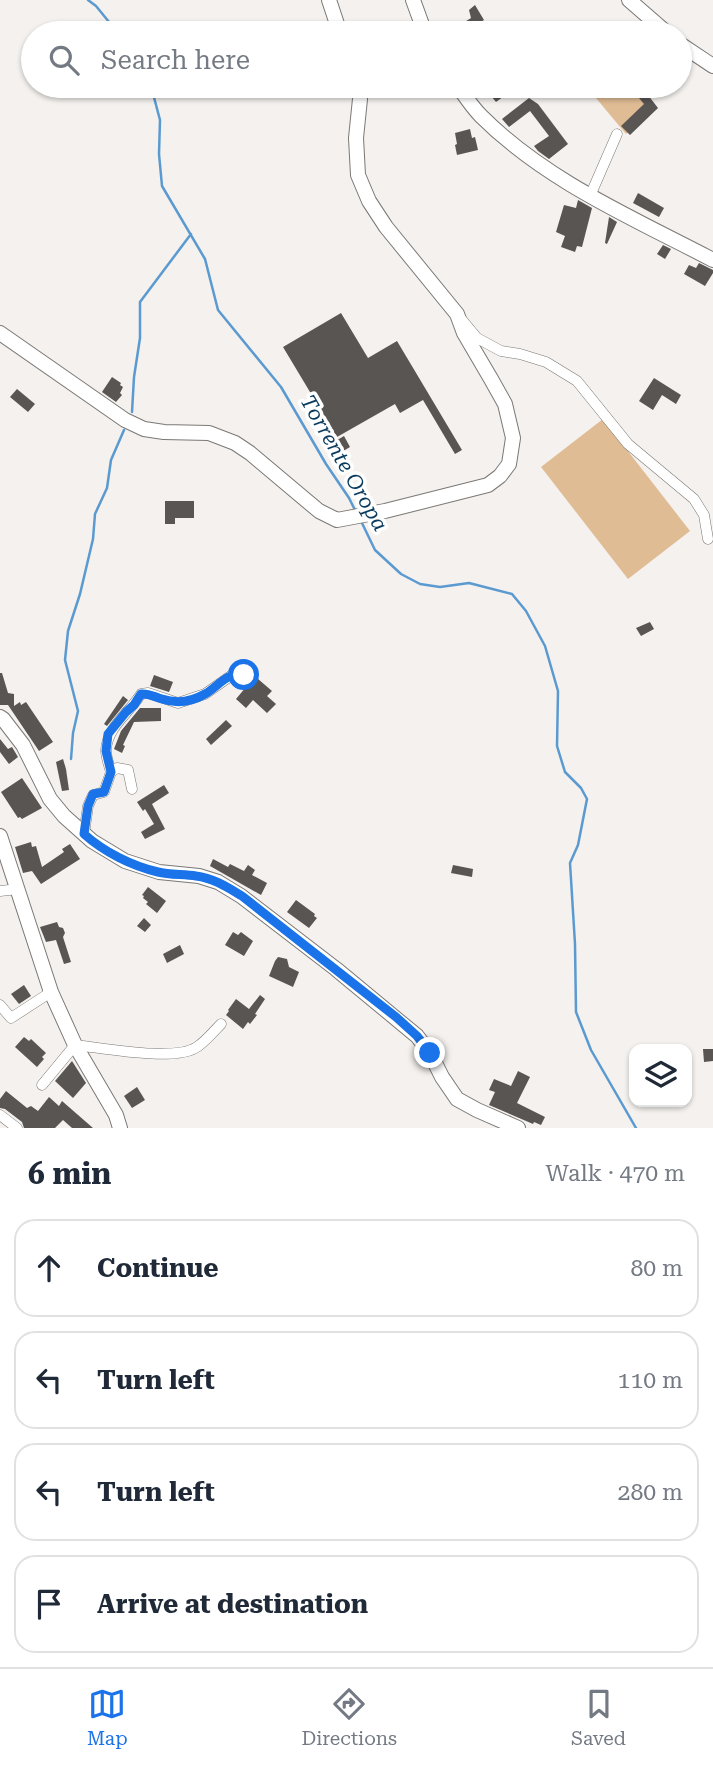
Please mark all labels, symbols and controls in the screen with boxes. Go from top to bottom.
search box [21,21,692,98]
icon: search [45,41,83,79]
text: Search here [101,45,250,75]
water label: Torrente Oropa [295,391,393,535]
route start [228,659,259,690]
route end [414,1037,445,1068]
map controls [629,1044,692,1107]
button: layers [629,1044,692,1107]
text: 6 min [28,1156,111,1191]
text: Walk · 470 m [546,1160,685,1187]
icon: ahead [30,1249,68,1287]
text: Continue [97,1253,219,1283]
text: 80 m [630,1255,683,1282]
icon: left [30,1361,68,1399]
text: Turn left [97,1365,215,1395]
text: 110 m [618,1367,683,1394]
icon: left [30,1473,68,1511]
text: Turn left [97,1477,215,1507]
text: 280 m [618,1479,683,1506]
icon: arrive [30,1585,68,1623]
text: Arrive at destination [97,1589,368,1619]
tab: Map [87,1685,128,1750]
tab: Directions [301,1685,397,1750]
tab: Saved [571,1685,626,1750]

